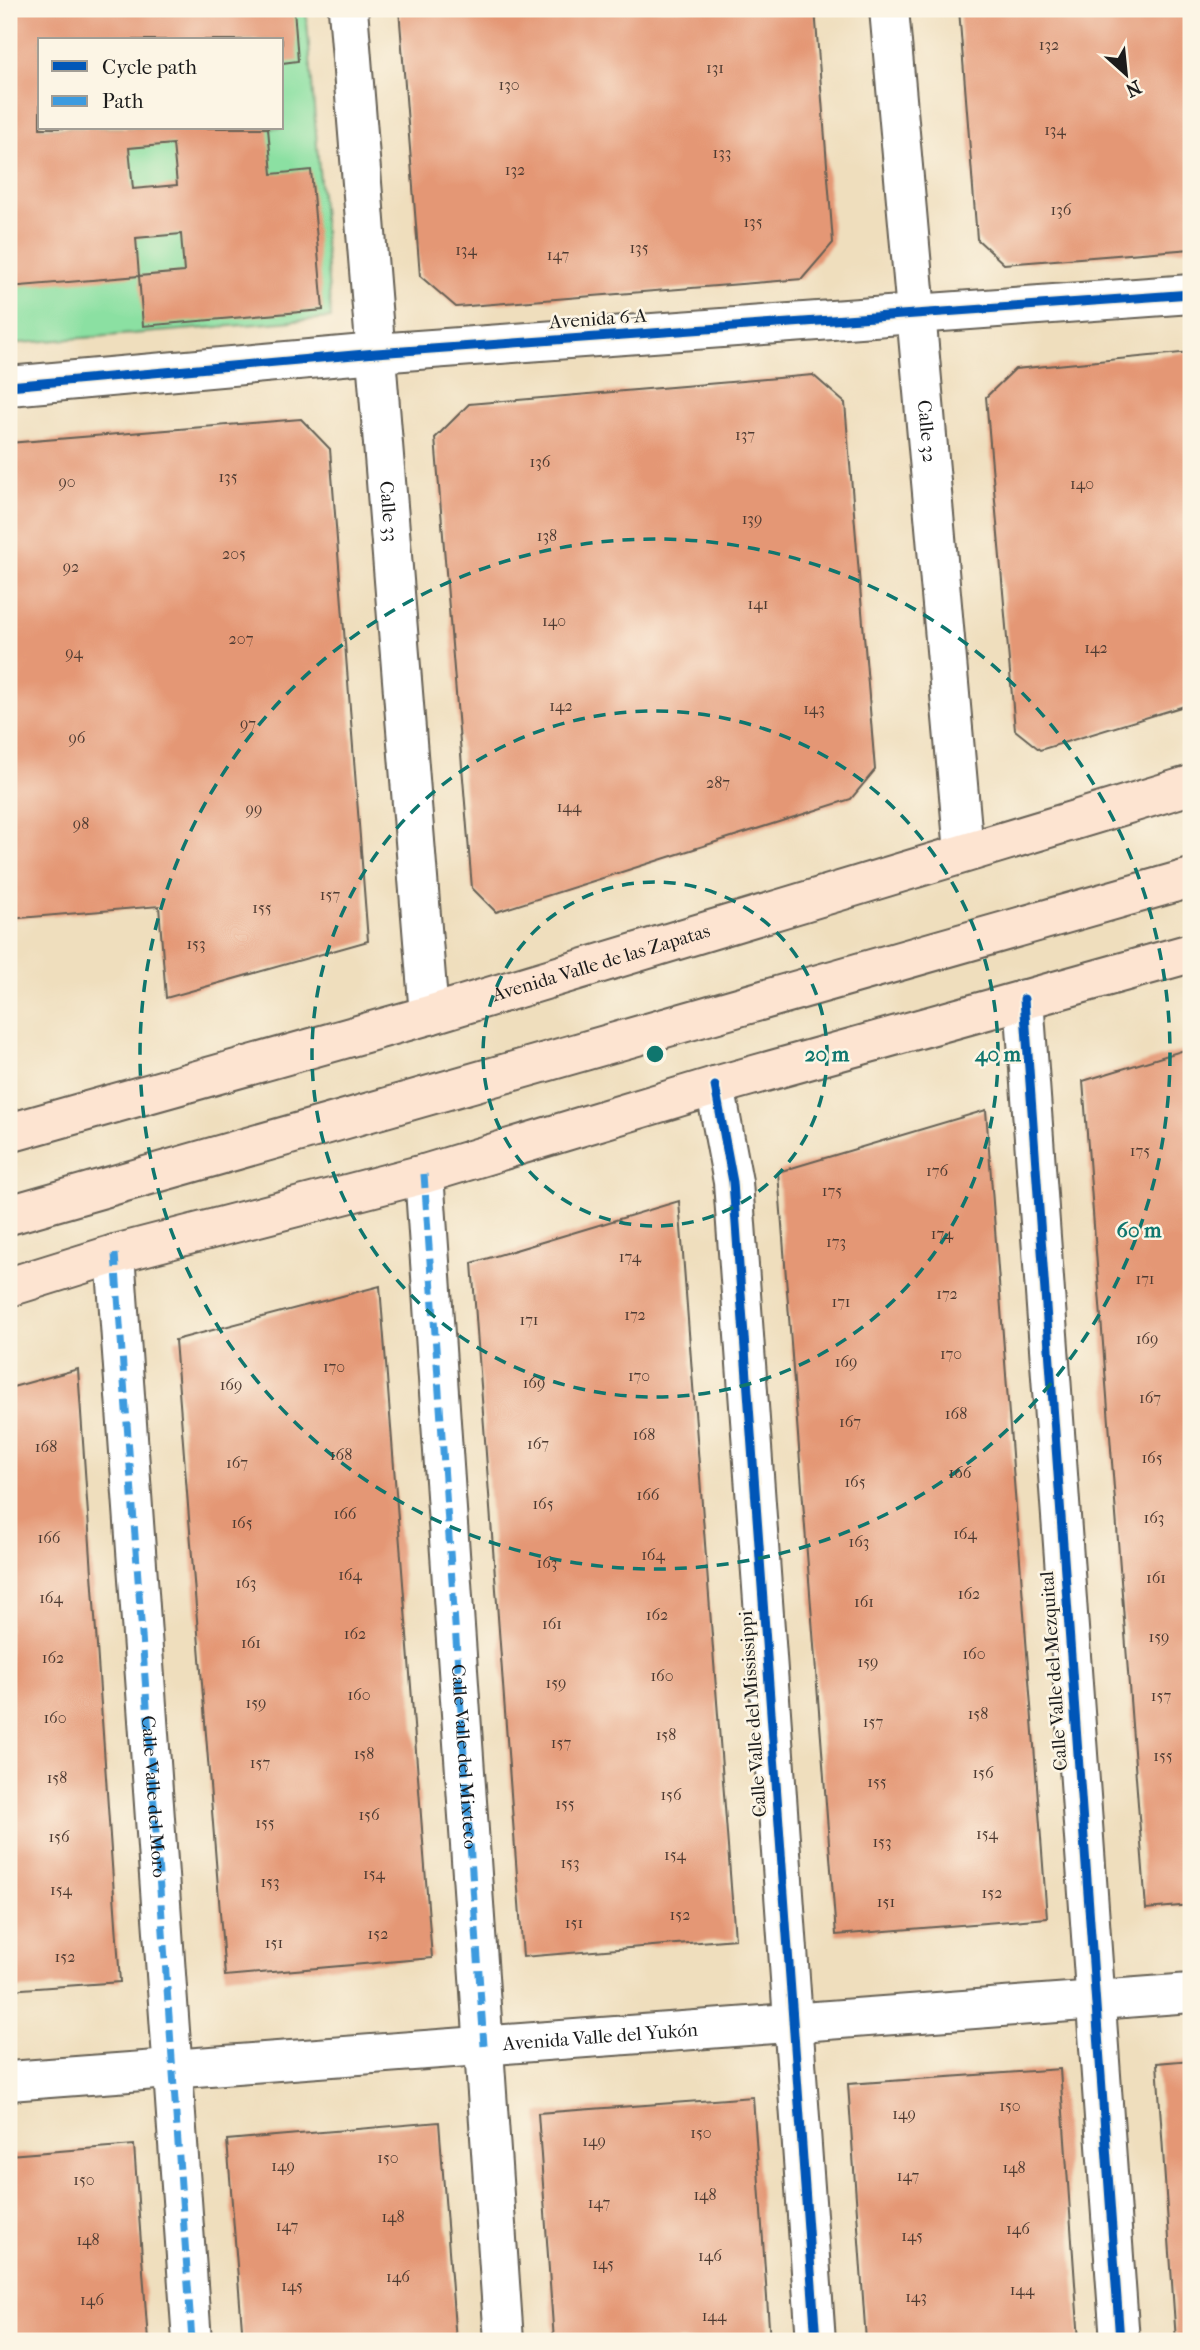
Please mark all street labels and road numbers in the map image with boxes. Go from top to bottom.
street label: Avenida 6-A [548,305,648,333]
street label: Calle 32 [913,399,940,464]
street label: Calle 33 [375,480,402,543]
street label: Avenida Valle de las Zapatas [489,920,713,1007]
street label: Calle Valle del Mezquital [1036,1570,1072,1772]
street label: Calle Valle del Mississippi [735,1610,771,1818]
street label: Calle Valle del Mixteco [447,1663,481,1850]
street label: Calle Valle del Moro [137,1715,170,1879]
street label: Avenida Valle del Yukón [501,2019,699,2055]

